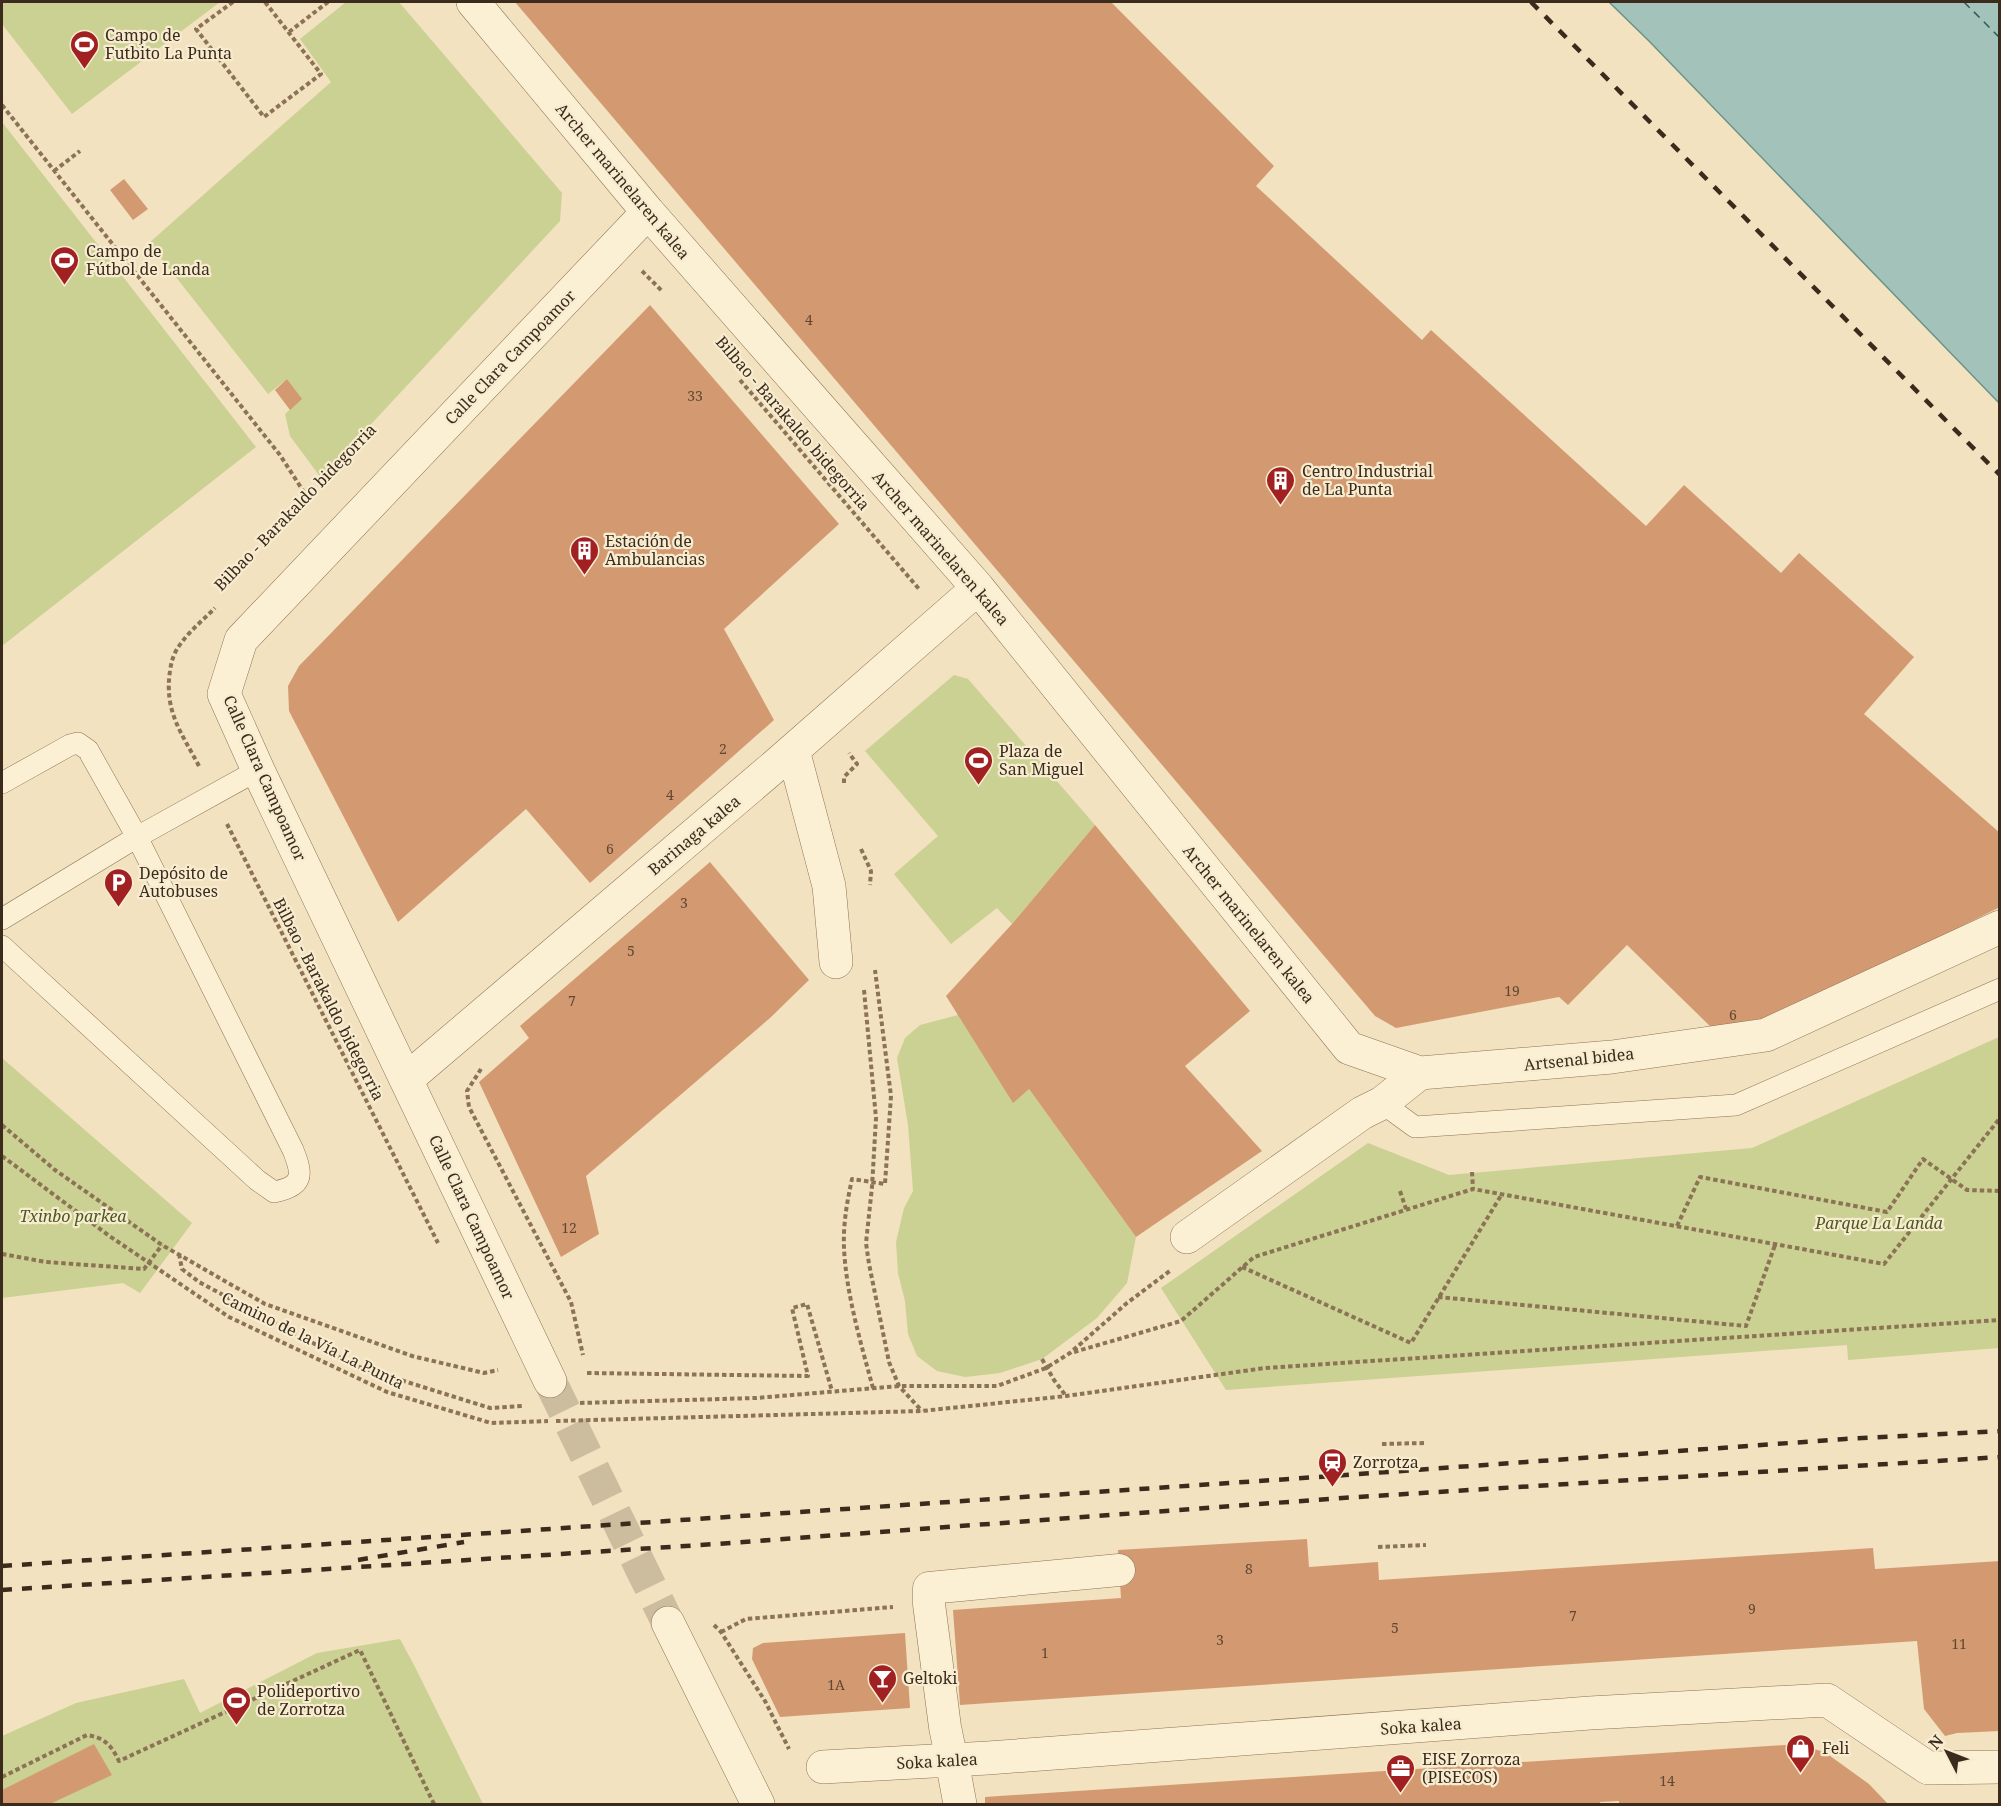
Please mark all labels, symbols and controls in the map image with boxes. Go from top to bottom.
place label: Campo de Futbito La Punta [105,24,232,64]
sports icon: Campo de Futbito La Punta [68,28,100,70]
street label: Archer marinelaren kalea [551,98,695,264]
place label: Campo de Fútbol de Landa [86,240,210,280]
sports icon: Campo de Fútbol de Landa [49,244,81,286]
street label: Calle Clara Campoamor [440,284,581,429]
house number: 4 [805,310,813,329]
street label: Bilbao - Barakaldo bidegorria [711,331,875,515]
house number: 33 [687,386,703,405]
street label: Bilbao - Barakaldo bidegorria [209,419,381,595]
place label: Centro Industrial de La Punta [1302,460,1433,500]
building icon: Centro Industrial de La Punta [1265,464,1297,506]
street label: Archer marinelaren kalea [868,466,1014,630]
place label: Estación de Ambulancias [605,530,705,570]
building icon: Estación de Ambulancias [568,534,600,576]
street label: Calle Clara Campoamor [218,692,312,865]
house number: 2 [719,739,727,758]
place label: Plaza de San Miguel [999,740,1084,780]
sports icon: Plaza de San Miguel [962,744,994,786]
house number: 4 [666,785,674,804]
street label: Barinaga kalea [643,790,745,880]
house number: 6 [606,839,614,858]
street label: Archer marinelaren kalea [1178,840,1320,1008]
place label: Depósito de Autobuses [139,862,228,902]
parking icon: Depósito de Autobuses [102,866,134,908]
house number: 3 [680,893,688,912]
street label: Bilbao - Barakaldo bidegorria [268,894,390,1104]
house number: 5 [627,941,635,960]
house number: 19 [1504,981,1520,1000]
house number: 7 [568,991,576,1010]
house number: 6 [1729,1005,1737,1024]
street label: Artsenal bidea [1523,1042,1635,1076]
street label: Calle Clara Campoamor [424,1131,520,1303]
park label: Txinbo parkea [19,1205,127,1227]
park label: Parque La Landa [1814,1212,1944,1234]
house number: 12 [561,1218,577,1237]
street label: Camino de la Vía La Punta [218,1286,408,1394]
station icon: Zorrotza [1316,1446,1348,1488]
place label: Zorrotza [1353,1451,1419,1473]
house number: 8 [1245,1559,1253,1578]
house number: 9 [1748,1599,1756,1618]
house number: 7 [1569,1606,1577,1625]
house number: 5 [1391,1618,1399,1637]
house number: 3 [1216,1630,1224,1649]
house number: 11 [1951,1634,1967,1653]
house number: 1 [1041,1643,1049,1662]
bar icon: Geltoki [866,1662,898,1704]
place label: Geltoki [903,1667,957,1689]
house number: 1A [827,1675,845,1694]
place label: Polideportivo de Zorrotza [257,1680,360,1720]
sports icon: Polideportivo de Zorrotza [220,1684,252,1726]
street label: Soka kalea [1380,1712,1462,1740]
north arrow [1917,1722,1977,1782]
text: N [1923,1730,1949,1754]
shop icon: Feli [1785,1732,1817,1774]
place label: Feli [1822,1737,1849,1759]
street label: Soka kalea [896,1748,978,1774]
place label: EISE Zorroza (PISECOS) [1422,1748,1521,1788]
office icon: EISE Zorroza (PISECOS) [1385,1752,1417,1794]
house number: 14 [1659,1771,1675,1790]

